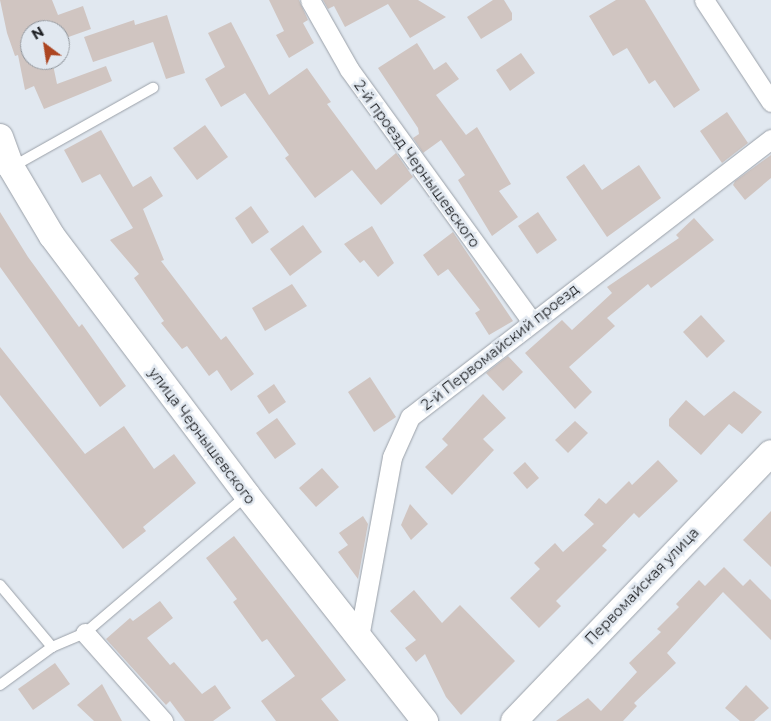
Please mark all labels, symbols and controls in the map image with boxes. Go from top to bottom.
north arrow [20,20,70,70]
text: N [28,22,47,44]
street label: 2-й проезд Чернышевского [351,77,483,251]
street label: 2-й Первомайский проезд [418,280,582,414]
street label: улица Чернышевского [145,365,259,507]
street label: Первомайская улица [582,524,702,648]

